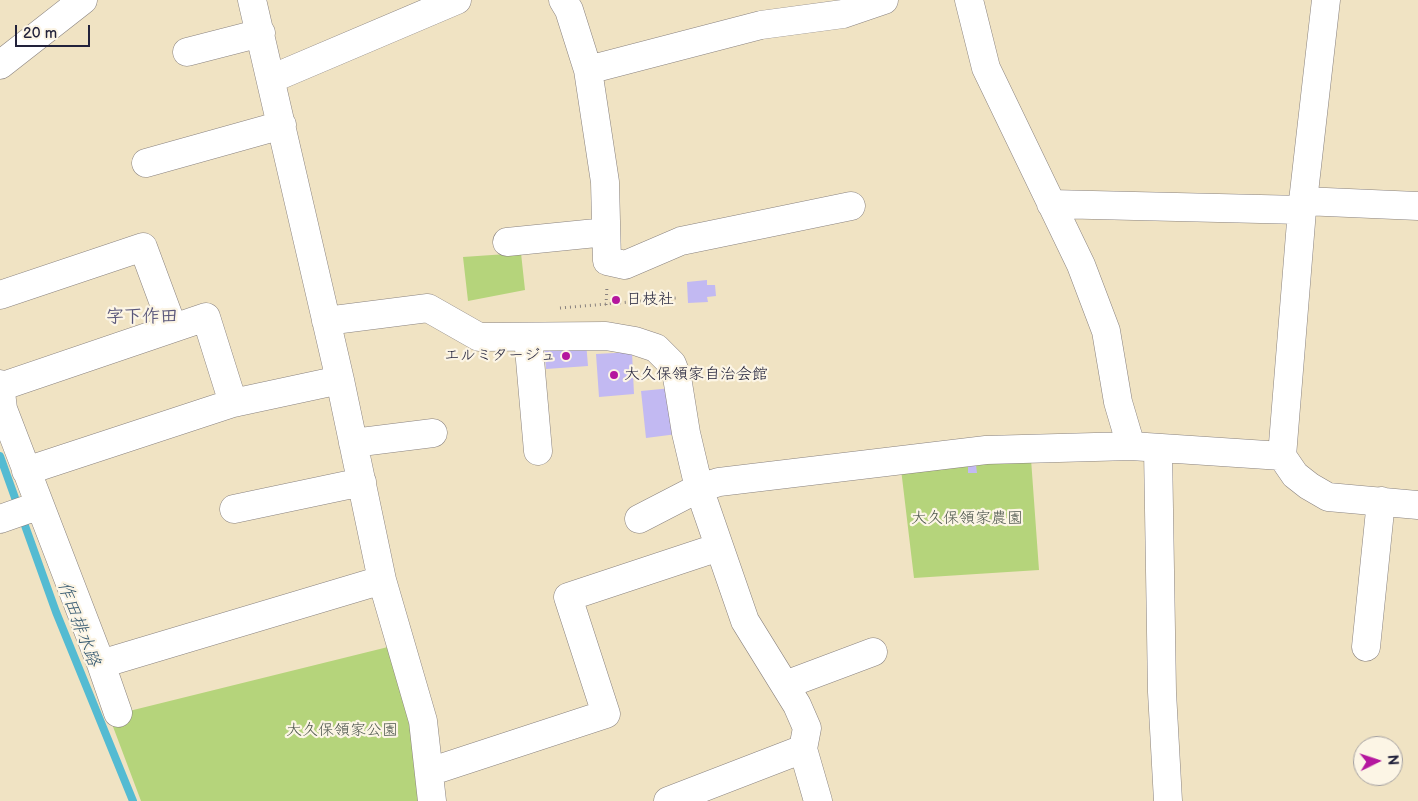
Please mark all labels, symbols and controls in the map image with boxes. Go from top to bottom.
scale bar [18,15,92,47]
text: 20 m [23,24,57,43]
place label: 日枝社 [626,290,674,310]
marker: 日枝社 [610,294,622,306]
district label: 字下作田 [106,306,178,328]
place label: エルミタージュ [444,346,556,366]
marker: エルミタージュ [560,350,572,362]
place label: 大久保領家自治会館 [624,365,768,385]
marker: 大久保領家自治会館 [608,369,620,381]
park label: 大久保領家農園 [911,509,1023,529]
water label: 作田排水路 [52,578,104,670]
park label: 大久保領家公園 [286,721,398,741]
north arrow [1353,736,1403,786]
text: N [1384,754,1401,766]

